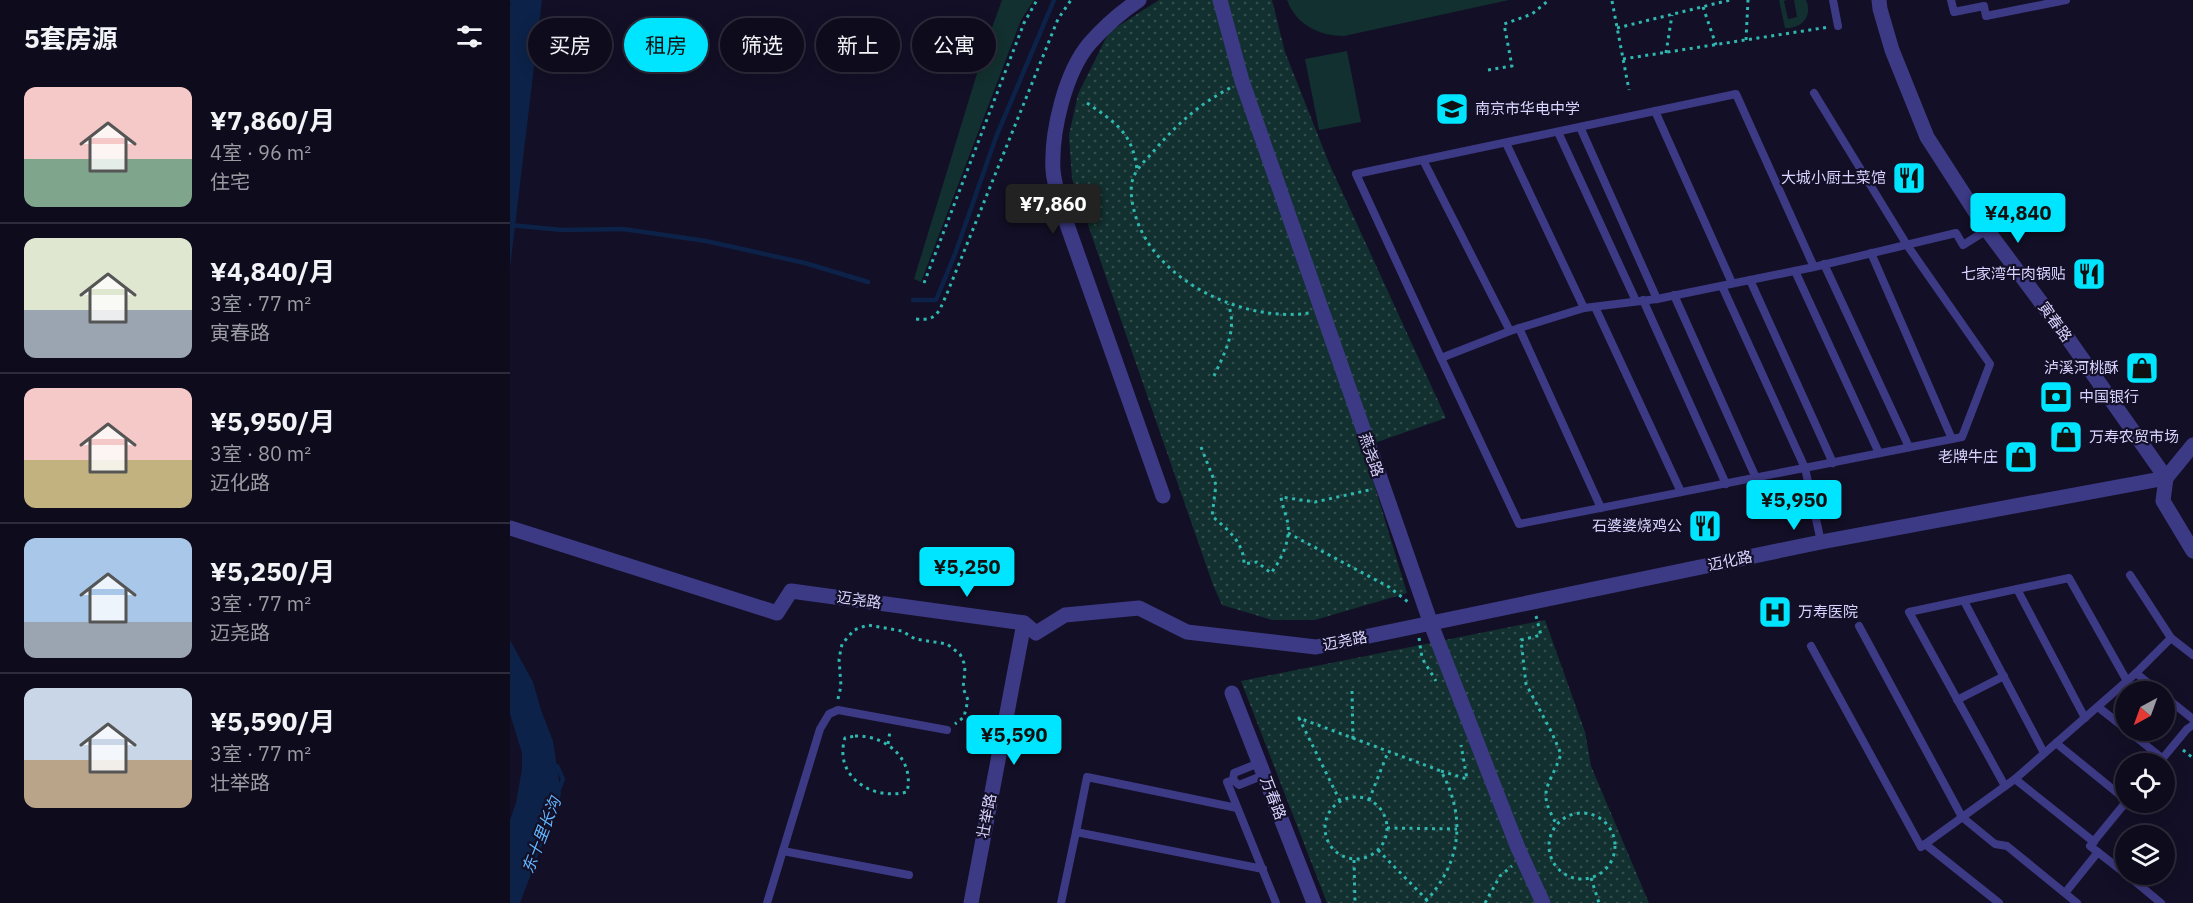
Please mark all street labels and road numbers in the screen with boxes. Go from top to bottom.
street label: 寅春路 [2034,298,2076,345]
street label: 燕尧路 [1355,430,1388,479]
street label: 迈化路 [1706,547,1754,574]
street label: 迈尧路 [835,587,883,612]
street label: 迈尧路 [1321,627,1369,654]
street label: 万春路 [1257,773,1290,822]
street label: 壮举路 [973,792,1000,840]

